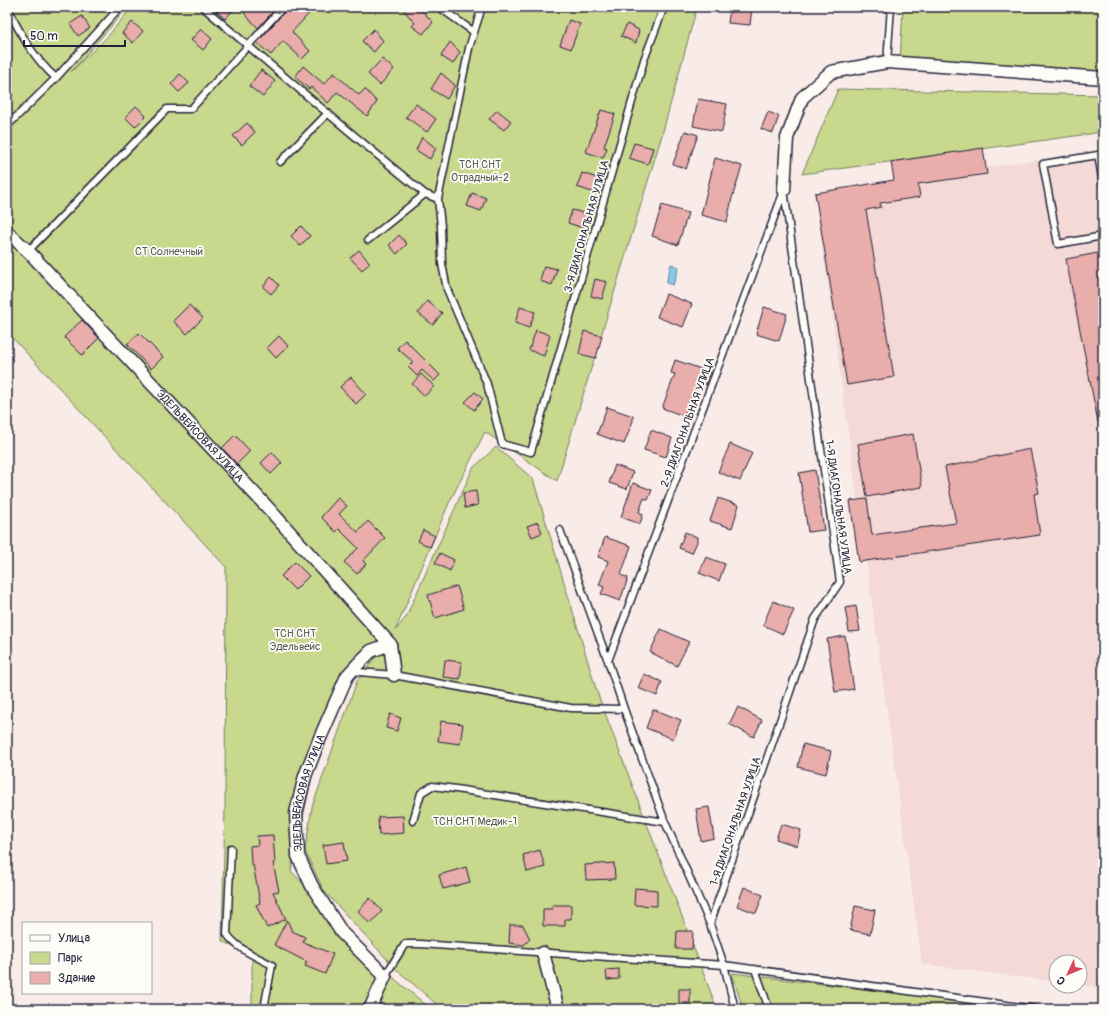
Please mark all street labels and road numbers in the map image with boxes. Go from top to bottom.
street label: 3-Я ДИАГОНАЛЬНАЯ УЛИЦА [561,158,612,294]
street label: 2-Я ДИАГОНАЛЬНАЯ УЛИЦА [658,356,717,489]
street label: ЭДЕЛЬВЕЙСОВАЯ УЛИЦА [154,387,246,485]
street label: 1-Я ДИАГОНАЛЬНАЯ УЛИЦА [823,439,854,575]
street label: ЭДЕЛЬВЕЙСОВАЯ УЛИЦА [290,732,328,852]
street label: 1-Я ДИАГОНАЛЬНАЯ УЛИЦА [707,755,764,887]

